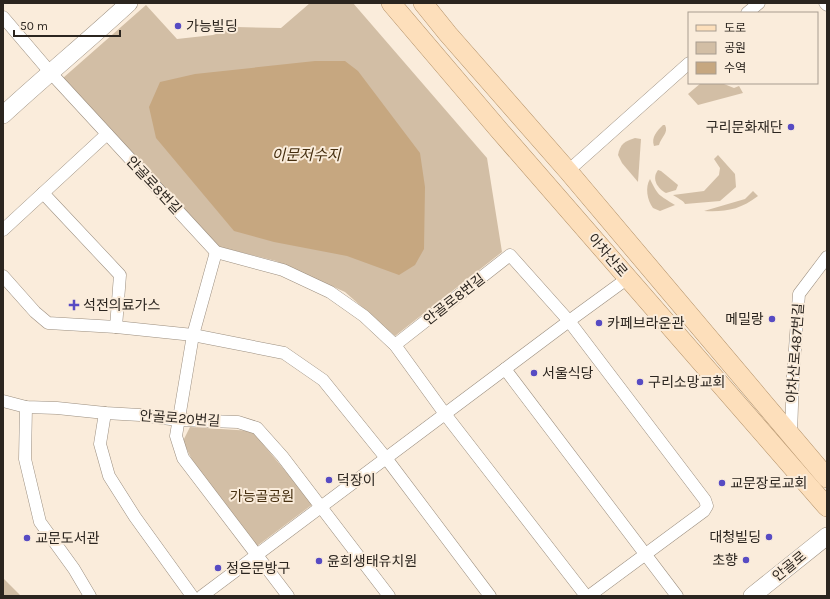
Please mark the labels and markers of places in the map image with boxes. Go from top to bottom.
place label: 가능빌딩 [186,18,238,35]
marker: 가능빌딩 [173,21,183,31]
place label: 구리문화재단 [706,119,783,136]
marker: 구리문화재단 [786,122,796,132]
place label: 석전의료가스 [83,297,160,314]
marker: 석전의료가스 [68,299,80,311]
place label: 메밀랑 [725,311,764,328]
marker: 메밀랑 [767,314,777,324]
place label: 카페브라운관 [607,315,684,332]
marker: 카페브라운관 [594,318,604,328]
place label: 서울식당 [542,365,594,382]
marker: 서울식당 [529,368,539,378]
place label: 구리소망교회 [648,374,725,391]
marker: 구리소망교회 [635,377,645,387]
place label: 덕장이 [337,472,376,489]
marker: 덕장이 [324,475,334,485]
place label: 교문장로교회 [730,475,807,492]
marker: 교문장로교회 [717,478,727,488]
place label: 대청빌딩 [709,529,761,546]
place label: 교문도서관 [35,530,100,547]
marker: 대청빌딩 [764,532,774,542]
marker: 교문도서관 [22,533,32,543]
place label: 초향 [712,552,738,569]
place label: 윤희생태유치원 [327,553,417,570]
marker: 초향 [741,555,751,565]
marker: 윤희생태유치원 [314,556,324,566]
place label: 정은문방구 [226,560,291,577]
marker: 정은문방구 [213,563,223,573]

